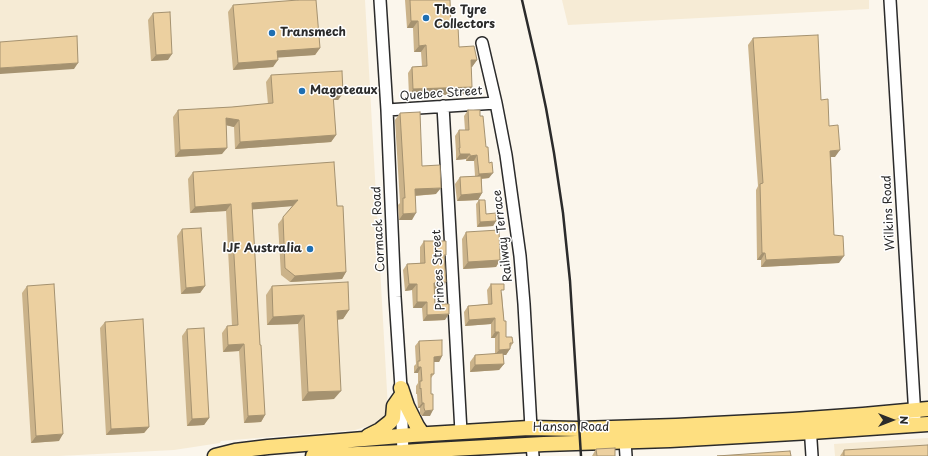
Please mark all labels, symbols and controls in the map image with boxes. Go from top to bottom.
place label: The Tyre Collectors [434,4,495,32]
marker: The Tyre Collectors [421,13,431,23]
place label: Transmech [280,26,346,40]
marker: Transmech [267,28,277,38]
place label: Magoteaux [310,84,377,98]
street label: Quebec Street [399,84,483,104]
marker: Magoteaux [297,86,307,96]
street label: Wilkins Road [880,175,898,251]
street label: Cormack Road [370,186,388,272]
street label: Railway Terrace [490,189,516,283]
street label: Princes Street [430,229,448,311]
place label: IJF Australia [223,242,302,256]
marker: IJF Australia [305,244,315,254]
north arrow [872,400,912,440]
text: N [896,416,913,424]
street label: Hanson Road [533,421,609,435]

